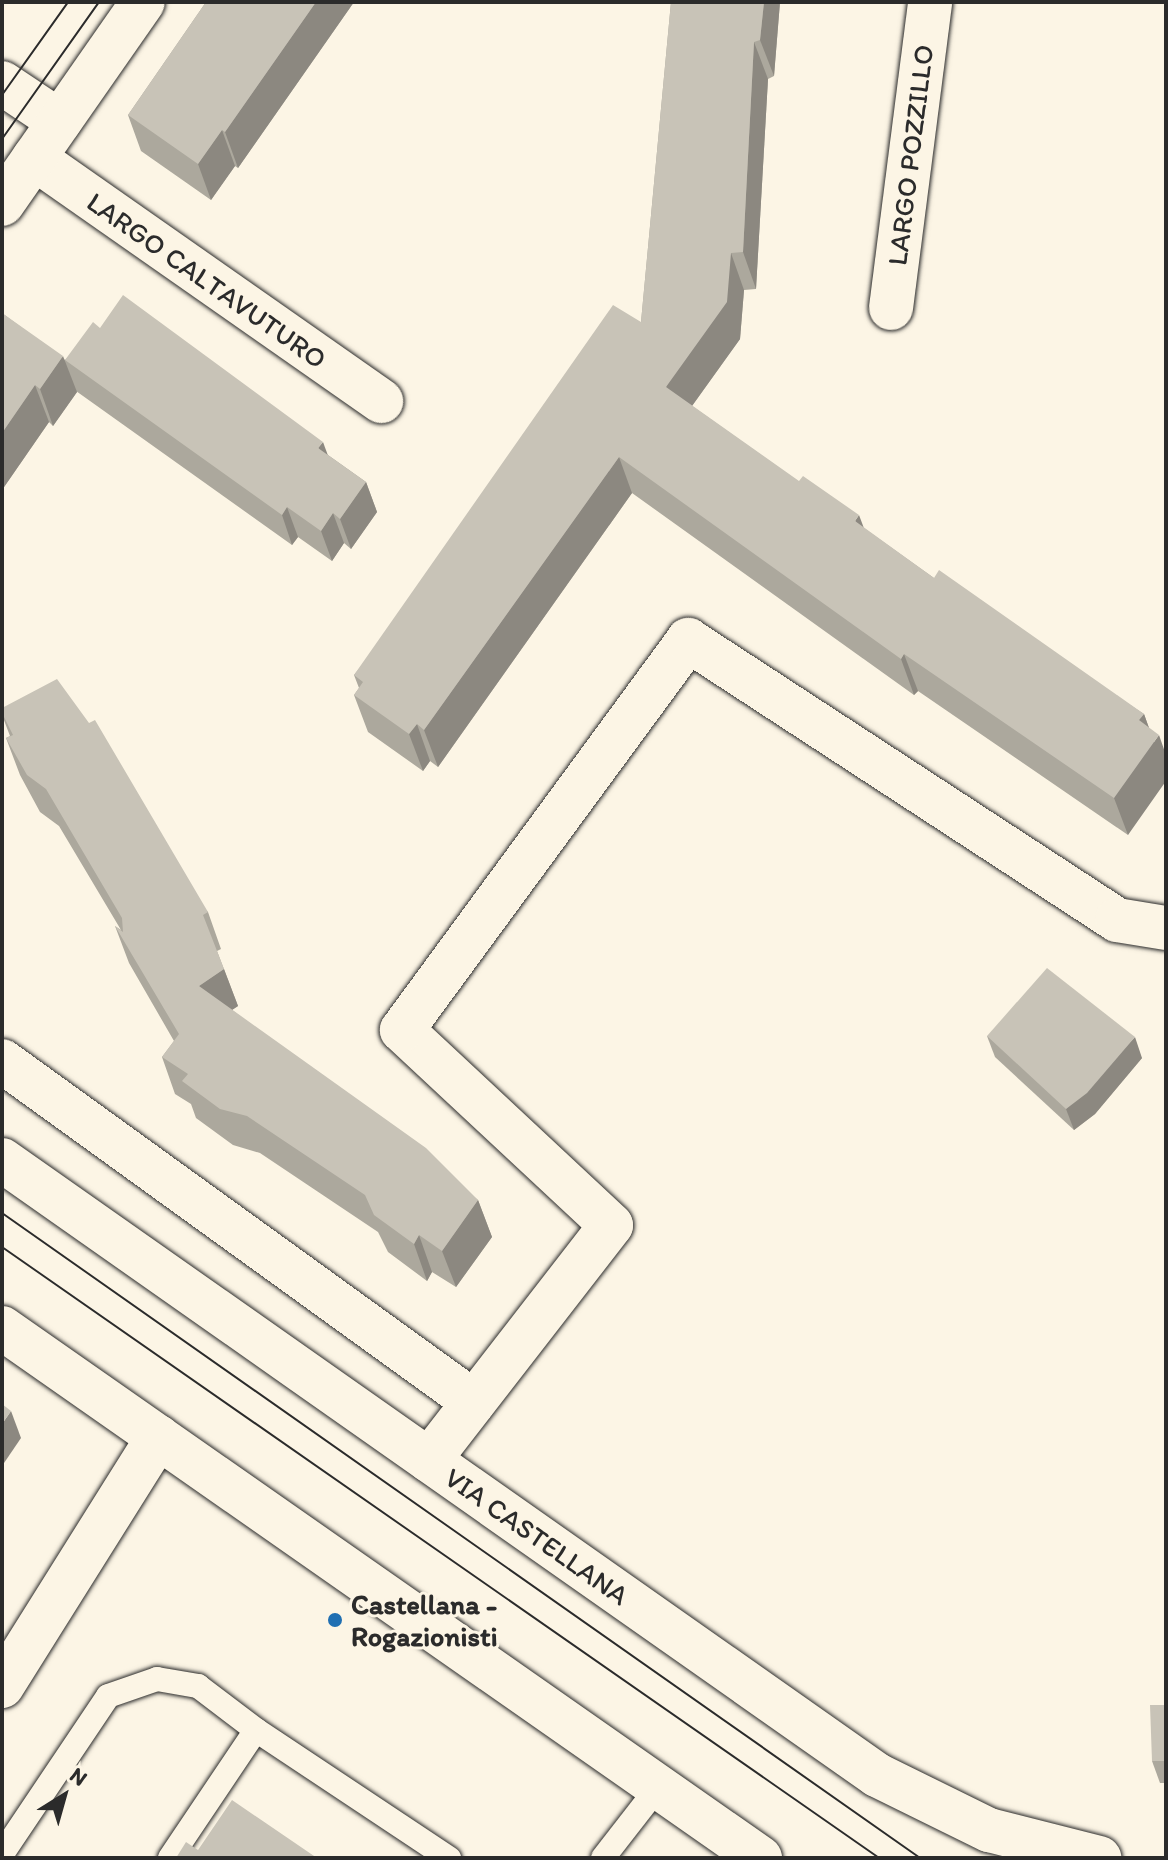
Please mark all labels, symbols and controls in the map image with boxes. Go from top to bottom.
street label: LARGO POZZILLO [880,44,940,266]
street label: LARGO CALTAVUTURO [80,184,334,376]
street label: VIA CASTELLANA [438,1460,636,1612]
place label: Castellana - Rogazionisti [351,1587,497,1653]
marker: Castellana - Rogazionisti [326,1611,344,1629]
north arrow [24,1756,104,1836]
text: N [65,1761,93,1792]

